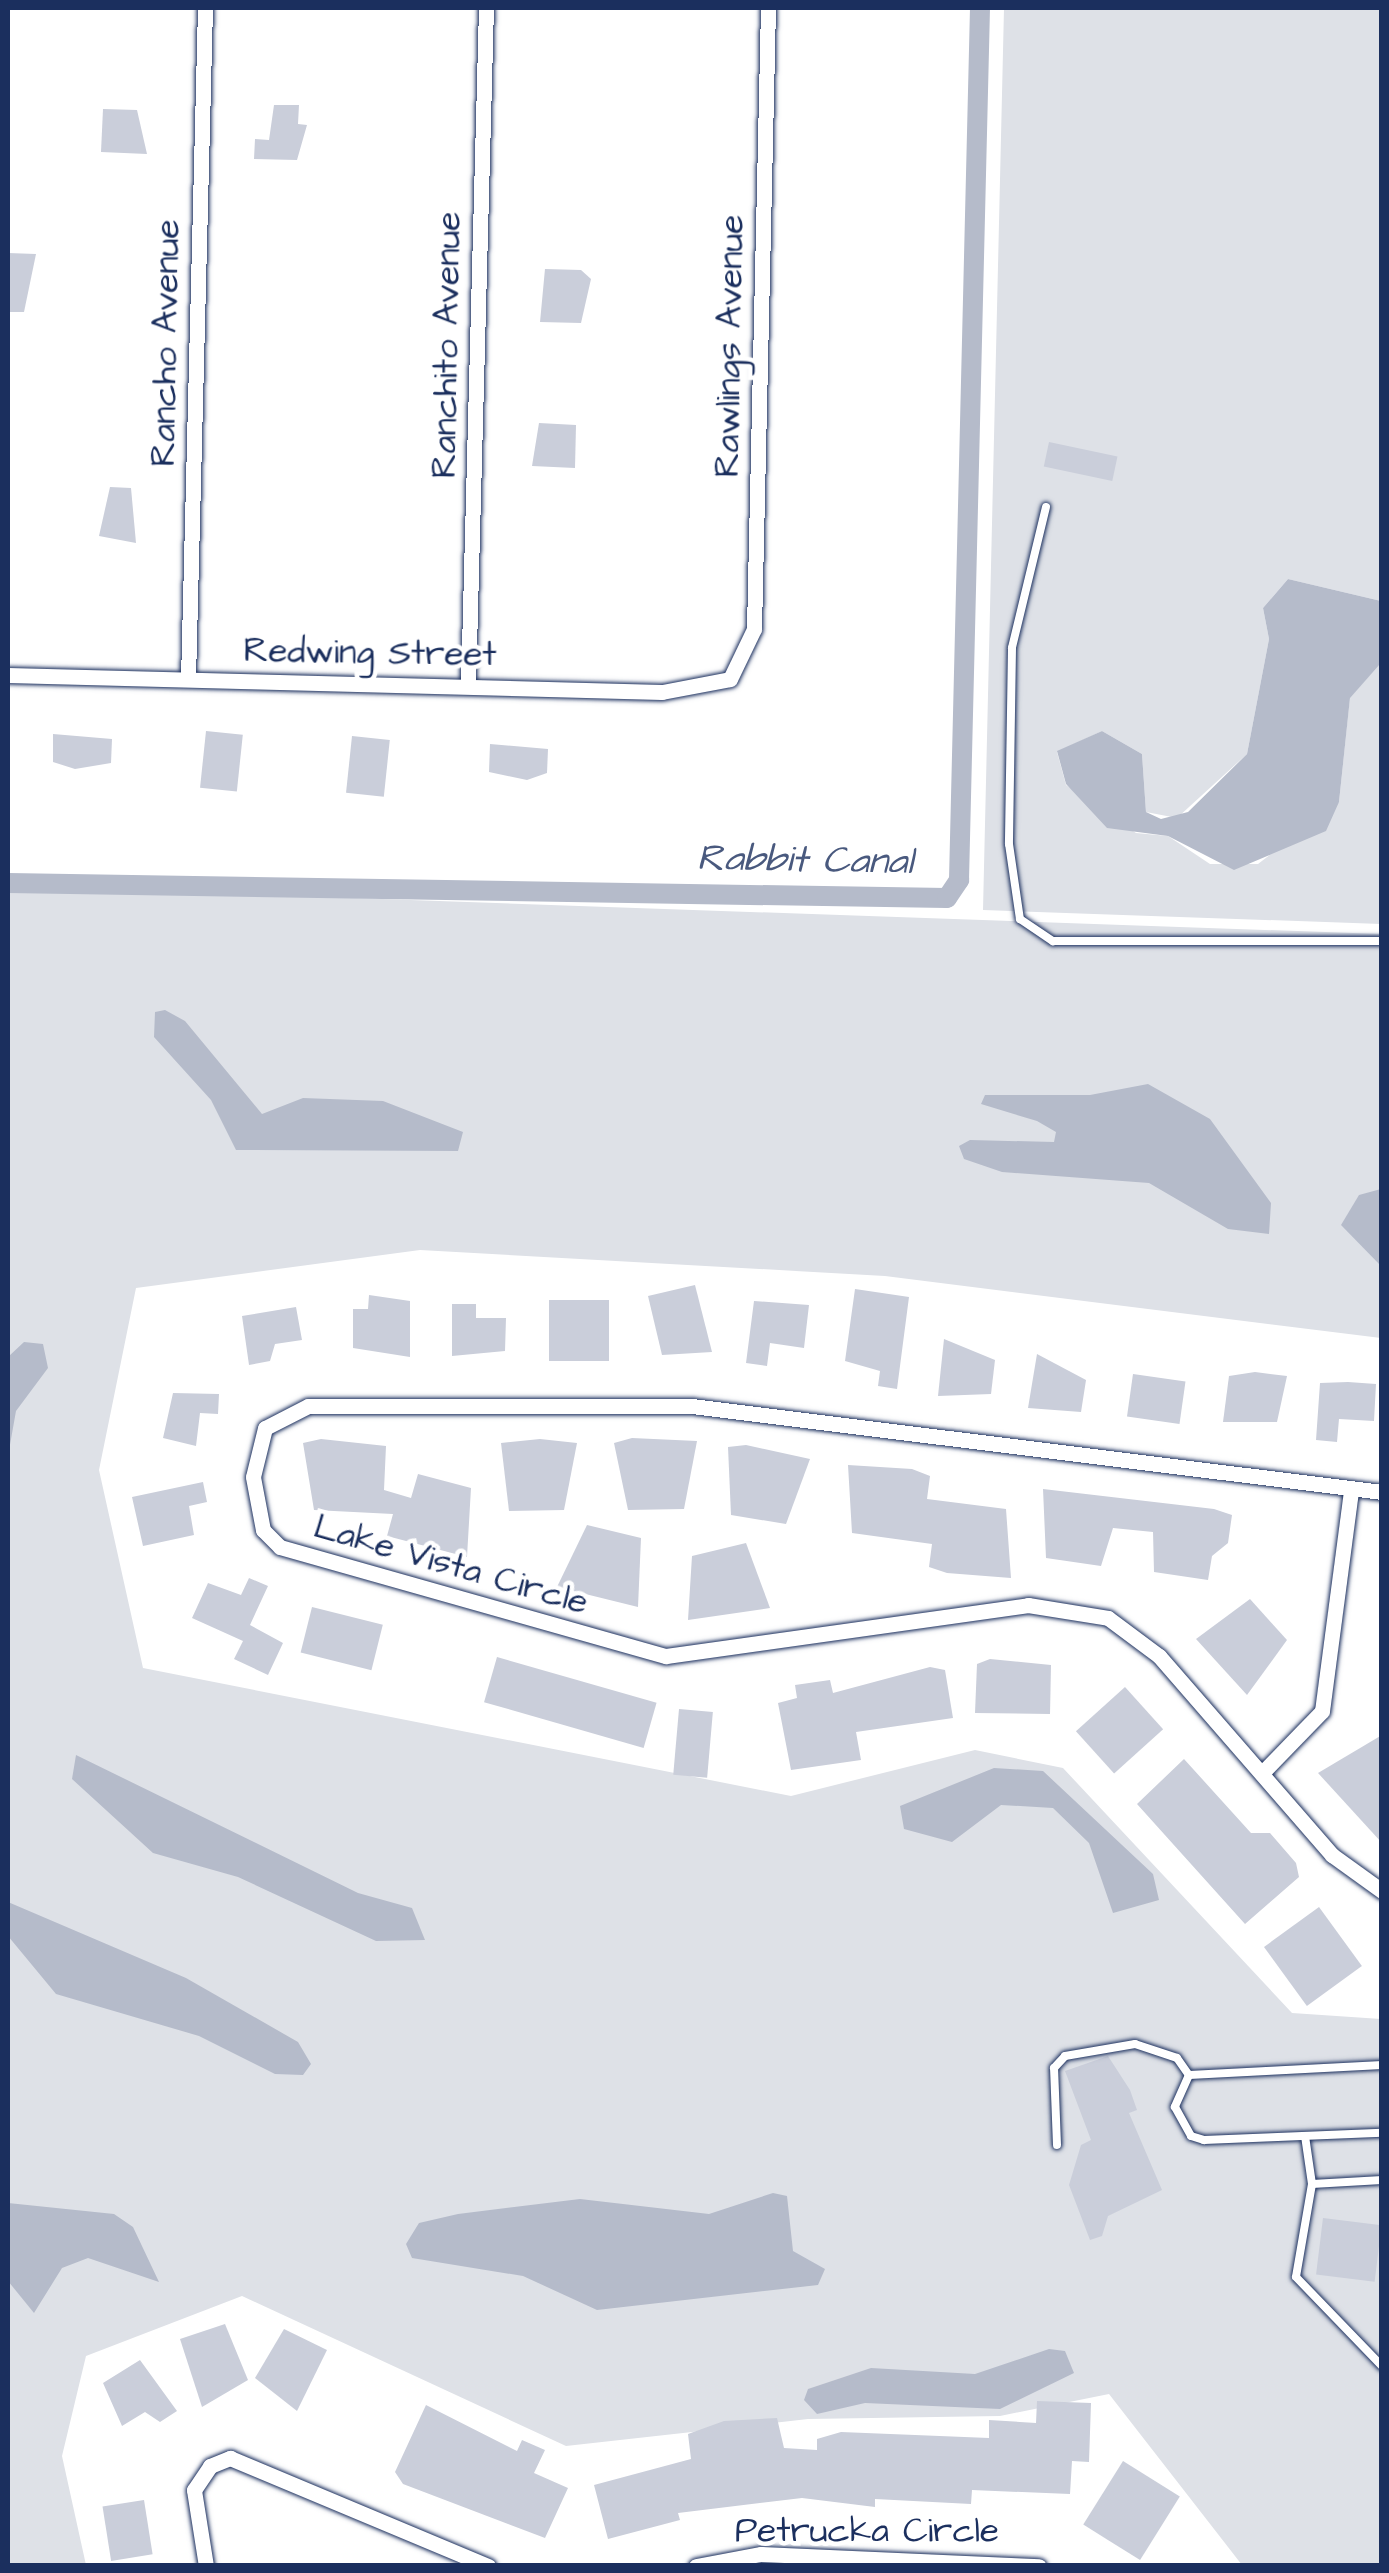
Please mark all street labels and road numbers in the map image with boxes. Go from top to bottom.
street label: Ranchito Avenue [424,211,470,479]
street label: Rawlings Avenue [707,214,753,478]
street label: Rancho Avenue [143,219,189,467]
street label: Redwing Street [243,630,497,676]
street label: Lake Vista Circle [309,1506,593,1624]
street label: Petrucka Circle [735,2510,999,2552]

